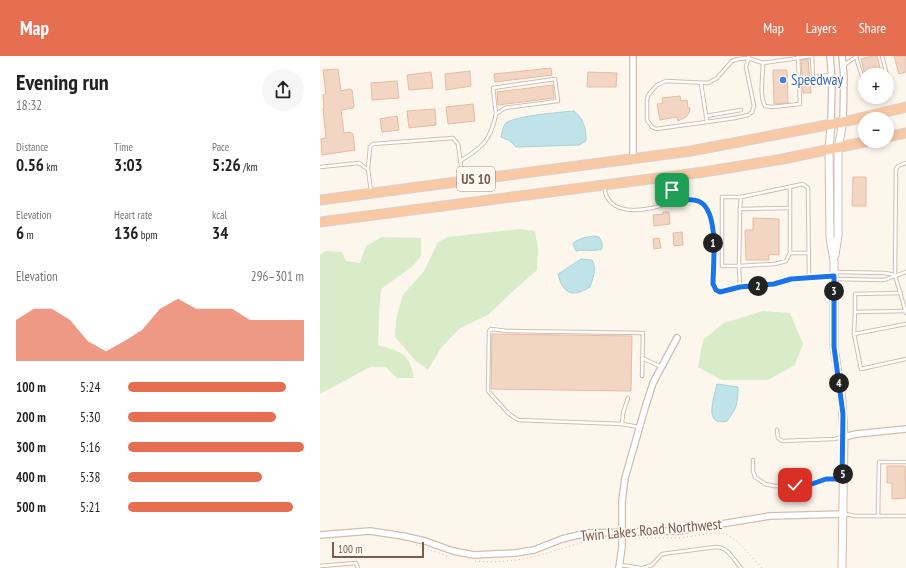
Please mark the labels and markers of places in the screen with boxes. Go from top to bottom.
place label: Speedway [791,70,844,89]
marker: Speedway [778,75,788,85]
pin [655,173,689,207]
pin: 1 [703,233,723,253]
pin: 2 [748,276,768,296]
pin: 3 [824,281,844,301]
pin: 4 [829,373,849,393]
pin: 5 [833,464,853,484]
pin [778,468,812,502]

